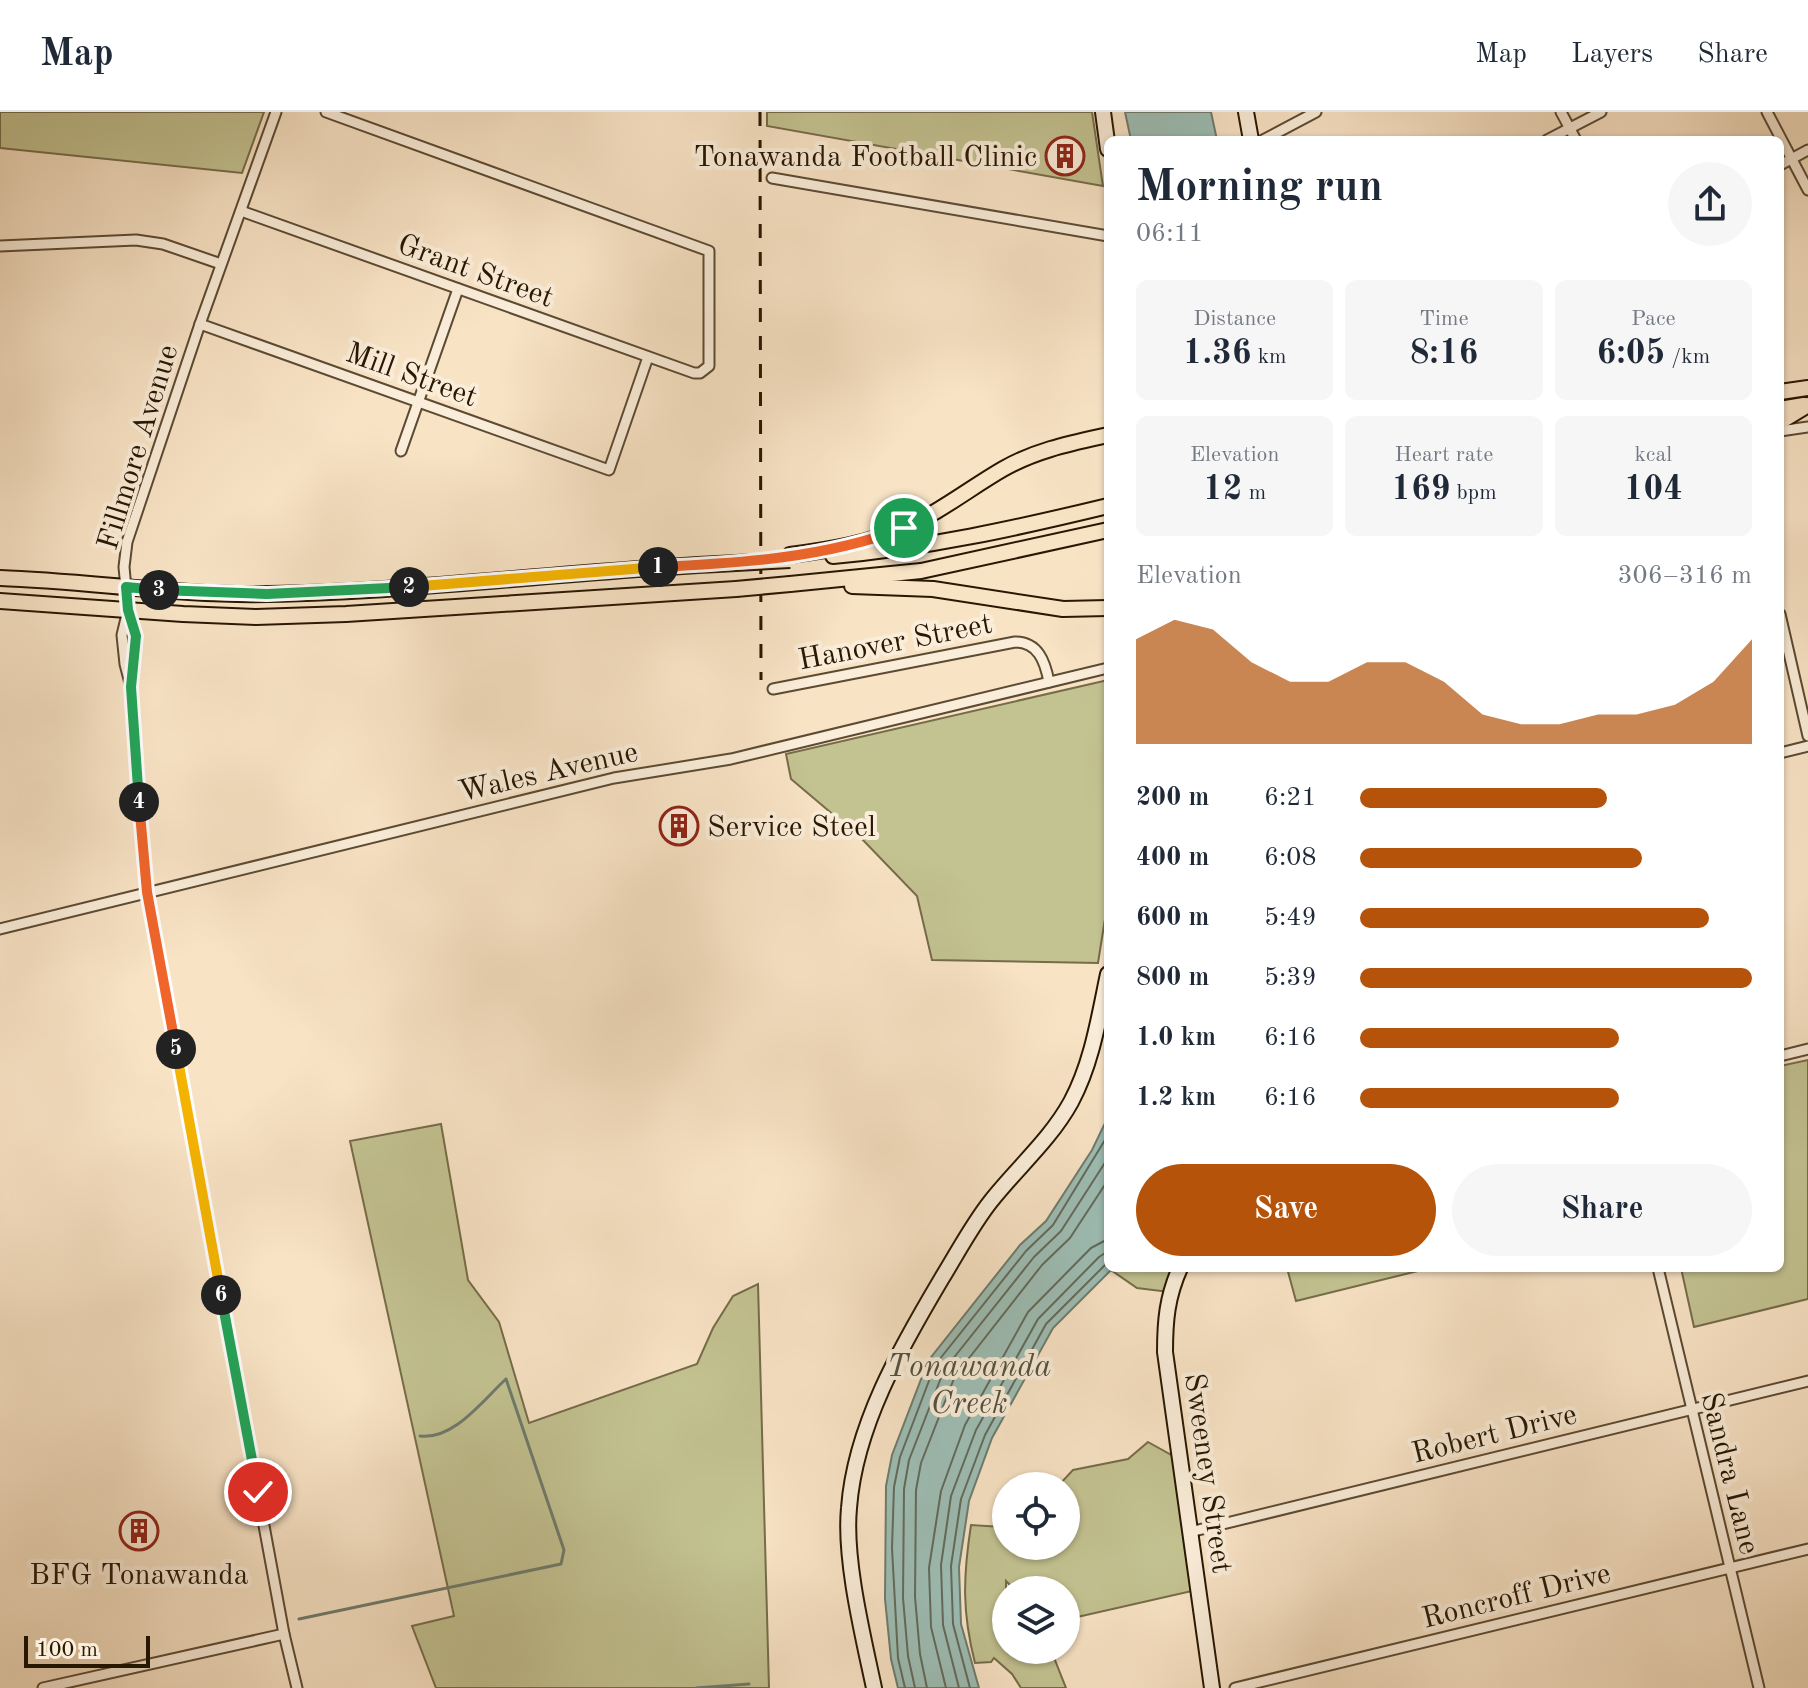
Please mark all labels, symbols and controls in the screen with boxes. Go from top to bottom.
text: Map [40,36,114,74]
text: Map [1475,41,1527,69]
text: Layers [1571,41,1653,69]
text: Share [1697,41,1768,69]
building icon: Tonawanda Football Clinic [1044,135,1086,177]
place label: Tonawanda Football Clinic [693,143,1037,173]
button: share [1668,162,1752,246]
text: Morning run [1136,166,1383,210]
text: 06:11 [1136,221,1204,247]
street label: Grant Street [393,230,557,314]
text: Distance [1193,308,1276,330]
text: Time [1419,308,1469,330]
text: Pace [1631,308,1676,330]
text: 1.36 [1183,337,1251,371]
text: 8:16 [1410,337,1478,371]
text: 6:05 [1596,337,1665,371]
street label: Mill Street [342,338,481,413]
street label: Fillmore Avenue [93,341,184,554]
text: km [1251,346,1287,368]
text: /km [1665,346,1710,368]
text: Elevation [1190,444,1279,466]
text: Heart rate [1395,444,1493,466]
text: kcal [1634,444,1672,466]
text: 12 [1203,473,1243,507]
text: 169 [1391,473,1450,507]
text: 104 [1624,473,1683,507]
text: m [1243,482,1266,504]
text: bpm [1450,482,1497,504]
pin [870,494,938,562]
icon: arrive [882,506,926,550]
pin: 1 [638,547,678,587]
text: 1 [652,556,664,578]
text: Elevation [1136,563,1242,589]
text: 306–316 m [1617,563,1752,589]
pin: 2 [389,567,429,607]
pin: 3 [139,570,179,610]
text: 2 [403,576,415,598]
text: 3 [153,579,165,601]
street label: Hanover Street [796,609,995,676]
street label: Wales Avenue [456,738,641,808]
pin: 4 [119,782,159,822]
text: 200 m [1136,785,1209,811]
text: 6:21 [1264,785,1317,811]
text: 4 [133,791,145,813]
building icon: Service Steel [658,805,700,847]
place label: Service Steel [707,813,876,843]
text: 400 m [1136,845,1209,871]
text: 6:08 [1264,845,1317,871]
text: 600 m [1136,905,1209,931]
text: 5:49 [1264,905,1317,931]
text: 800 m [1136,965,1209,991]
text: 5:39 [1264,965,1317,991]
text: 1.0 km [1136,1025,1216,1051]
text: 6:16 [1264,1025,1317,1051]
pin: 5 [156,1029,196,1069]
text: 5 [170,1038,182,1060]
text: 1.2 km [1136,1085,1216,1111]
text: 6:16 [1264,1085,1317,1111]
button: Save [1136,1164,1436,1256]
button: Share [1452,1164,1752,1256]
pin: 6 [201,1275,241,1315]
text: 6 [215,1284,227,1306]
water label: Tonawanda Creek [887,1352,1051,1421]
street label: Sweeney Street [1178,1371,1236,1575]
street label: Sandra Lane [1694,1389,1764,1558]
street label: Robert Drive [1409,1400,1580,1470]
pin [224,1458,292,1526]
icon: check [236,1470,280,1514]
map controls [992,1472,1080,1664]
button: locate [992,1472,1080,1560]
building icon: BFG Tonawanda [118,1510,160,1552]
street label: Roncroff Drive [1419,1559,1614,1635]
place label: BFG Tonawanda [29,1561,249,1591]
button: layers [992,1576,1080,1664]
scale bar [24,1632,150,1668]
text: 100 m [36,1639,98,1661]

